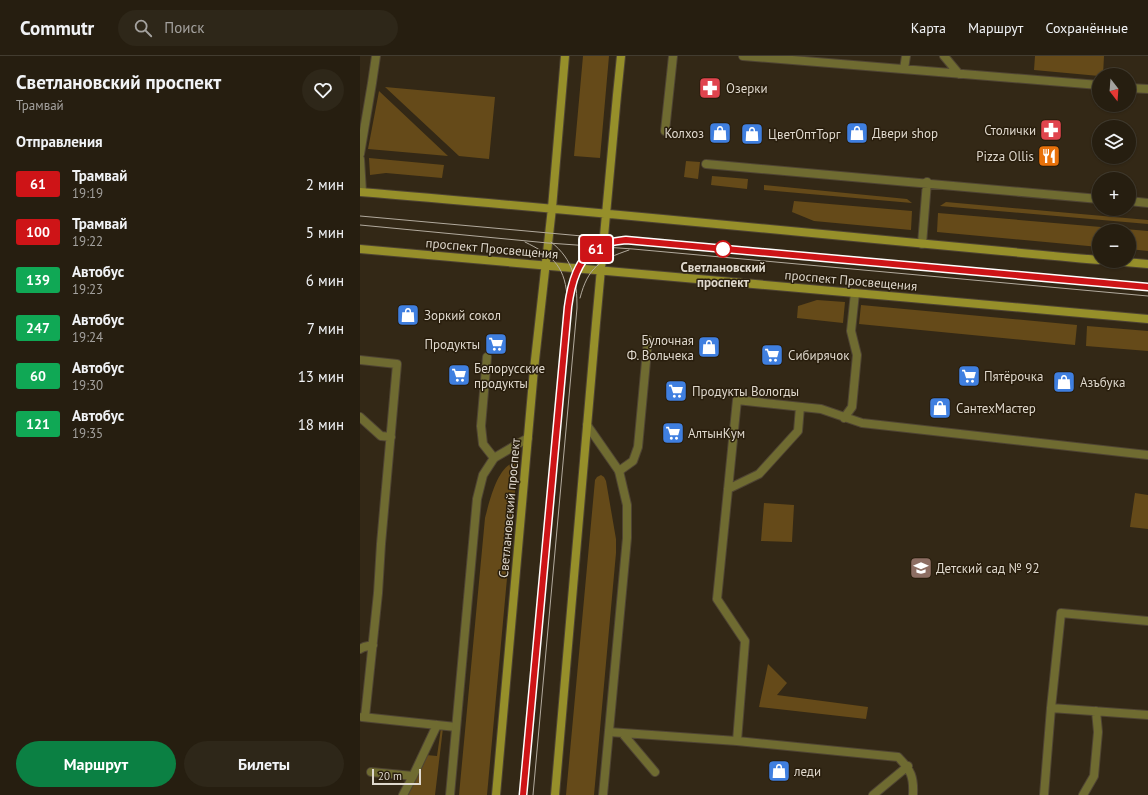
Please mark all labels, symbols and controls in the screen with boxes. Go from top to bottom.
search box [118,10,398,46]
text: Commutr [20,16,94,40]
icon: search [132,17,154,39]
text: Поиск [164,18,204,37]
text: Карта [911,19,946,37]
text: Маршрут [968,19,1023,37]
text: Сохранённые [1045,19,1128,37]
north arrow [1092,68,1136,112]
map controls [1092,68,1136,268]
button: heart [302,69,344,111]
text: Светлановский проспект [16,70,221,94]
pharmacy icon: Озерки [697,75,723,101]
place label: Озерки [726,80,768,97]
text: Трамвай [16,97,64,114]
pharmacy icon: Столички [1038,117,1064,143]
shop icon: Колхоз [707,120,733,146]
shop icon: Двери shop [844,120,870,146]
button: layers [1092,120,1136,164]
shop icon: ЦветОптТорг [739,121,765,147]
place label: Столички [984,122,1036,139]
place label: Колхоз [664,125,704,142]
place label: Двери shop [872,125,938,142]
place label: ЦветОптТорг [768,126,841,143]
text: Отправления [16,132,103,151]
restaurant icon: Pizza Ollis [1036,143,1062,169]
place label: Pizza Ollis [976,148,1034,165]
text: Трамвай [72,166,127,185]
button: + [1092,172,1136,216]
text: 61 [30,175,46,193]
text: 2 мин [306,175,344,194]
text: 19:19 [72,185,103,202]
text: Трамвай [72,214,127,233]
text: 100 [26,223,50,241]
text: 5 мин [306,223,344,242]
button: − [1092,224,1136,268]
text: 19:22 [72,233,103,250]
street label: проспект Просвещения [425,234,559,263]
line badge: 61 [578,236,614,262]
text: 61 [588,240,604,258]
marker: Светлановский проспект [714,240,732,258]
place label: Светлановский проспект [680,259,766,291]
text: Автобус [72,262,124,281]
street label: проспект Просвещения [784,266,918,295]
text: 139 [26,271,50,289]
text: 6 мин [306,271,344,290]
text: 19:23 [72,281,103,298]
shop icon: Зоркий сокол [395,302,421,328]
place label: Зоркий сокол [424,307,501,324]
text: Автобус [72,310,124,329]
text: 247 [26,319,50,337]
text: 7 мин [307,319,344,338]
text: 19:24 [72,329,103,346]
supermarket icon: Продукты [483,331,509,357]
place label: Булочная Ф. Вольчека [627,332,694,364]
shop icon: Булочная Ф. Вольчека [696,334,722,360]
place label: Продукты [424,336,480,353]
supermarket icon: Сибирячок [759,342,785,368]
place label: Сибирячок [788,347,850,364]
text: Автобус [72,358,124,377]
place label: Белорусские продукты [474,360,545,392]
supermarket icon: Белорусские продукты [446,362,472,388]
supermarket icon: Пятёрочка [956,363,982,389]
text: 60 [30,367,46,385]
text: 13 мин [298,367,344,386]
place label: Пятёрочка [984,368,1043,385]
shop icon: Азъбука [1051,369,1077,395]
place label: Азъбука [1080,374,1125,391]
text: 19:30 [72,377,103,394]
supermarket icon: Продукты Вологды [663,378,689,404]
place label: Продукты Вологды [692,383,799,400]
shop icon: СантехМастер [927,395,953,421]
place label: СантехМастер [956,400,1036,417]
text: Автобус [72,406,124,425]
text: 121 [26,415,50,433]
text: 18 мин [298,415,344,434]
supermarket icon: АлтынКум [660,420,686,446]
text: 19:35 [72,425,103,442]
place label: АлтынКум [688,425,745,442]
street label: Светлановский проспект [495,437,524,579]
school or university icon: Детский сад № 92 [908,555,934,581]
place label: Детский сад № 92 [936,560,1039,577]
button: Маршрут [16,741,176,787]
button: Билеты [184,741,344,787]
shop icon: леди [766,758,792,784]
place label: леди [793,763,821,780]
scale bar [372,767,421,786]
text: 20 m [378,769,402,783]

